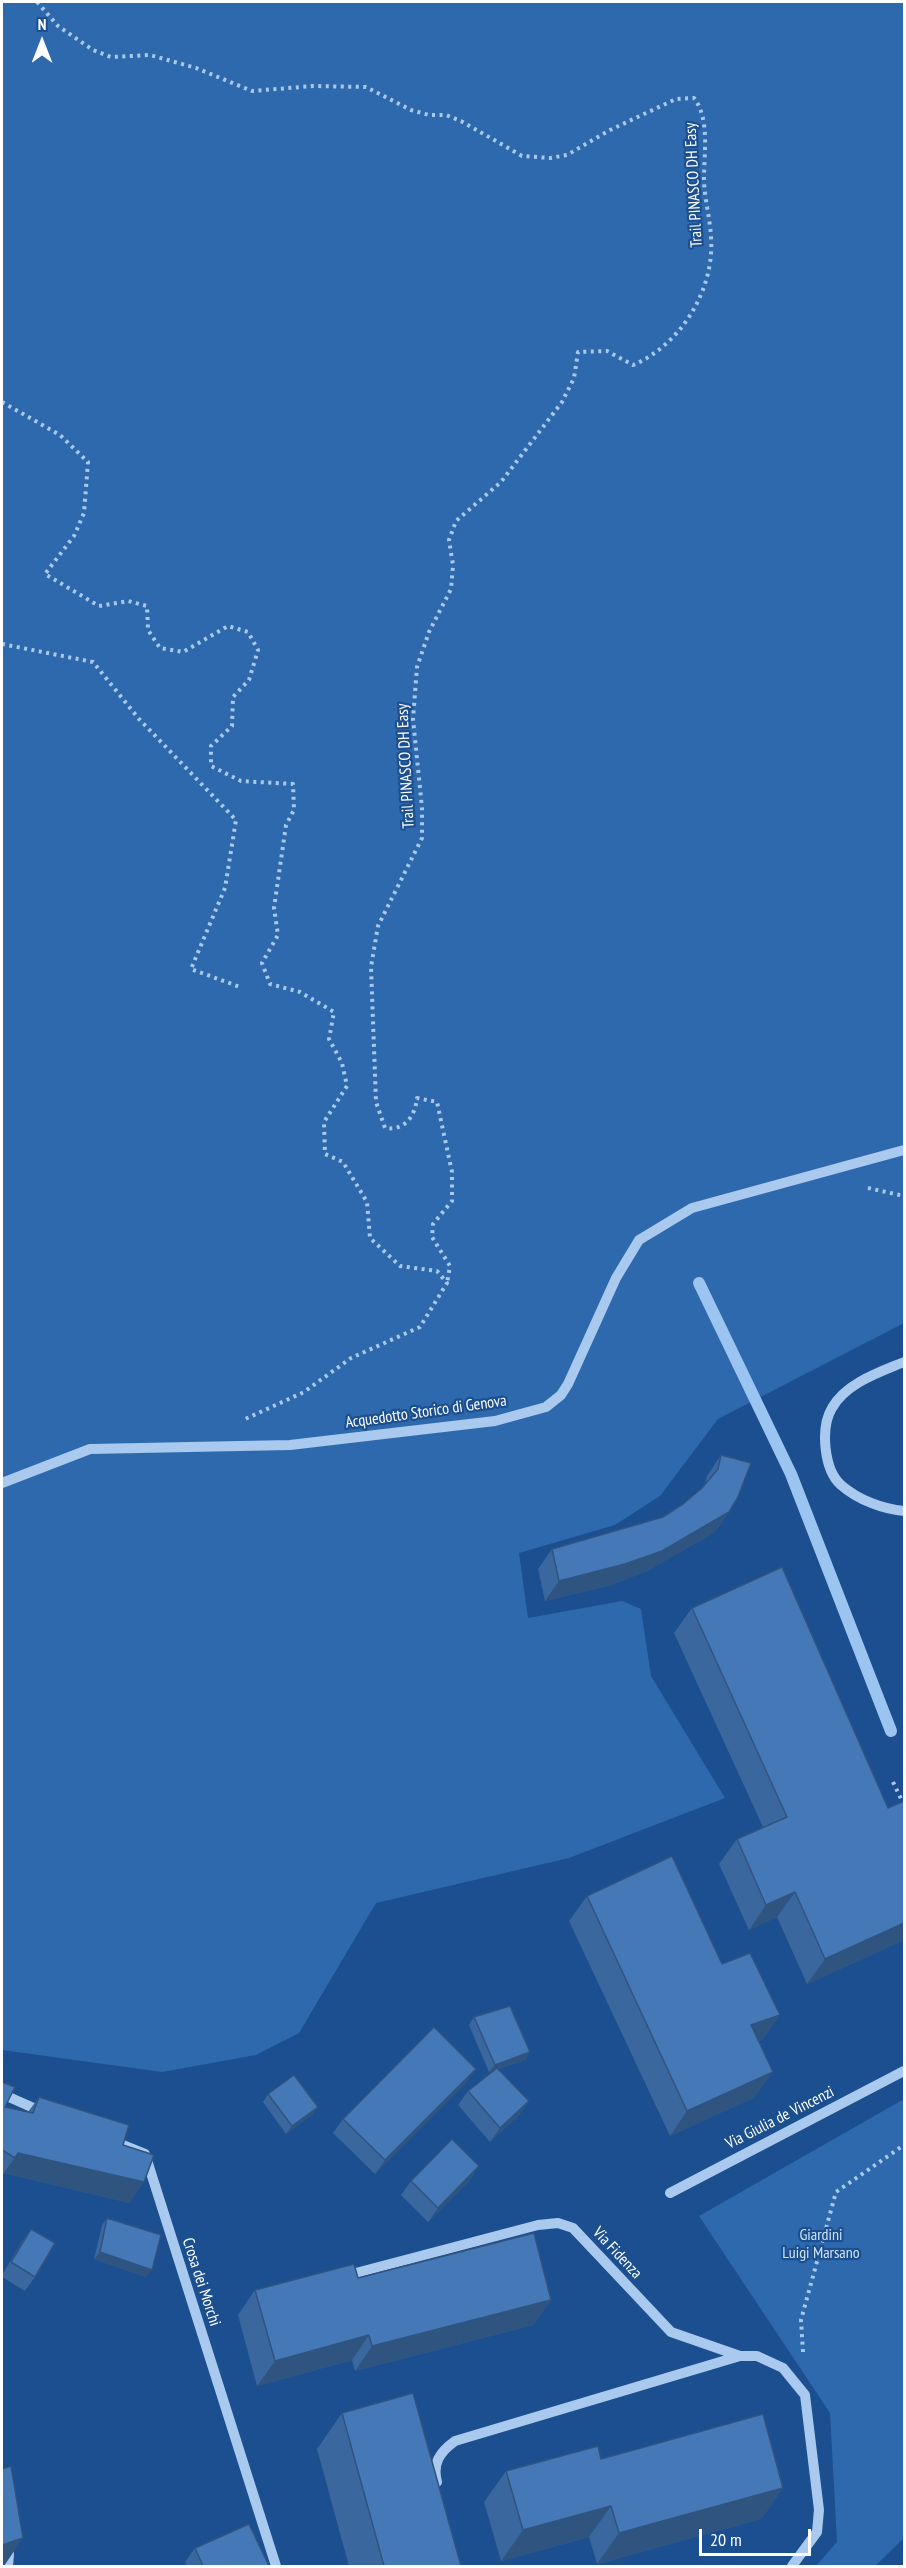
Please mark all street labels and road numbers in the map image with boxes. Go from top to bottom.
street label: Trail PINASCO DH Easy [681,122,707,248]
street label: Trail PINASCO DH Easy [393,703,419,829]
street label: Acquedotto Storico di Genova [344,1391,508,1433]
street label: Via Giulia de Vincenzi [723,2082,837,2154]
street label: Via Fidenza [588,2223,646,2283]
street label: Crosa dei Morchi [178,2235,224,2329]

